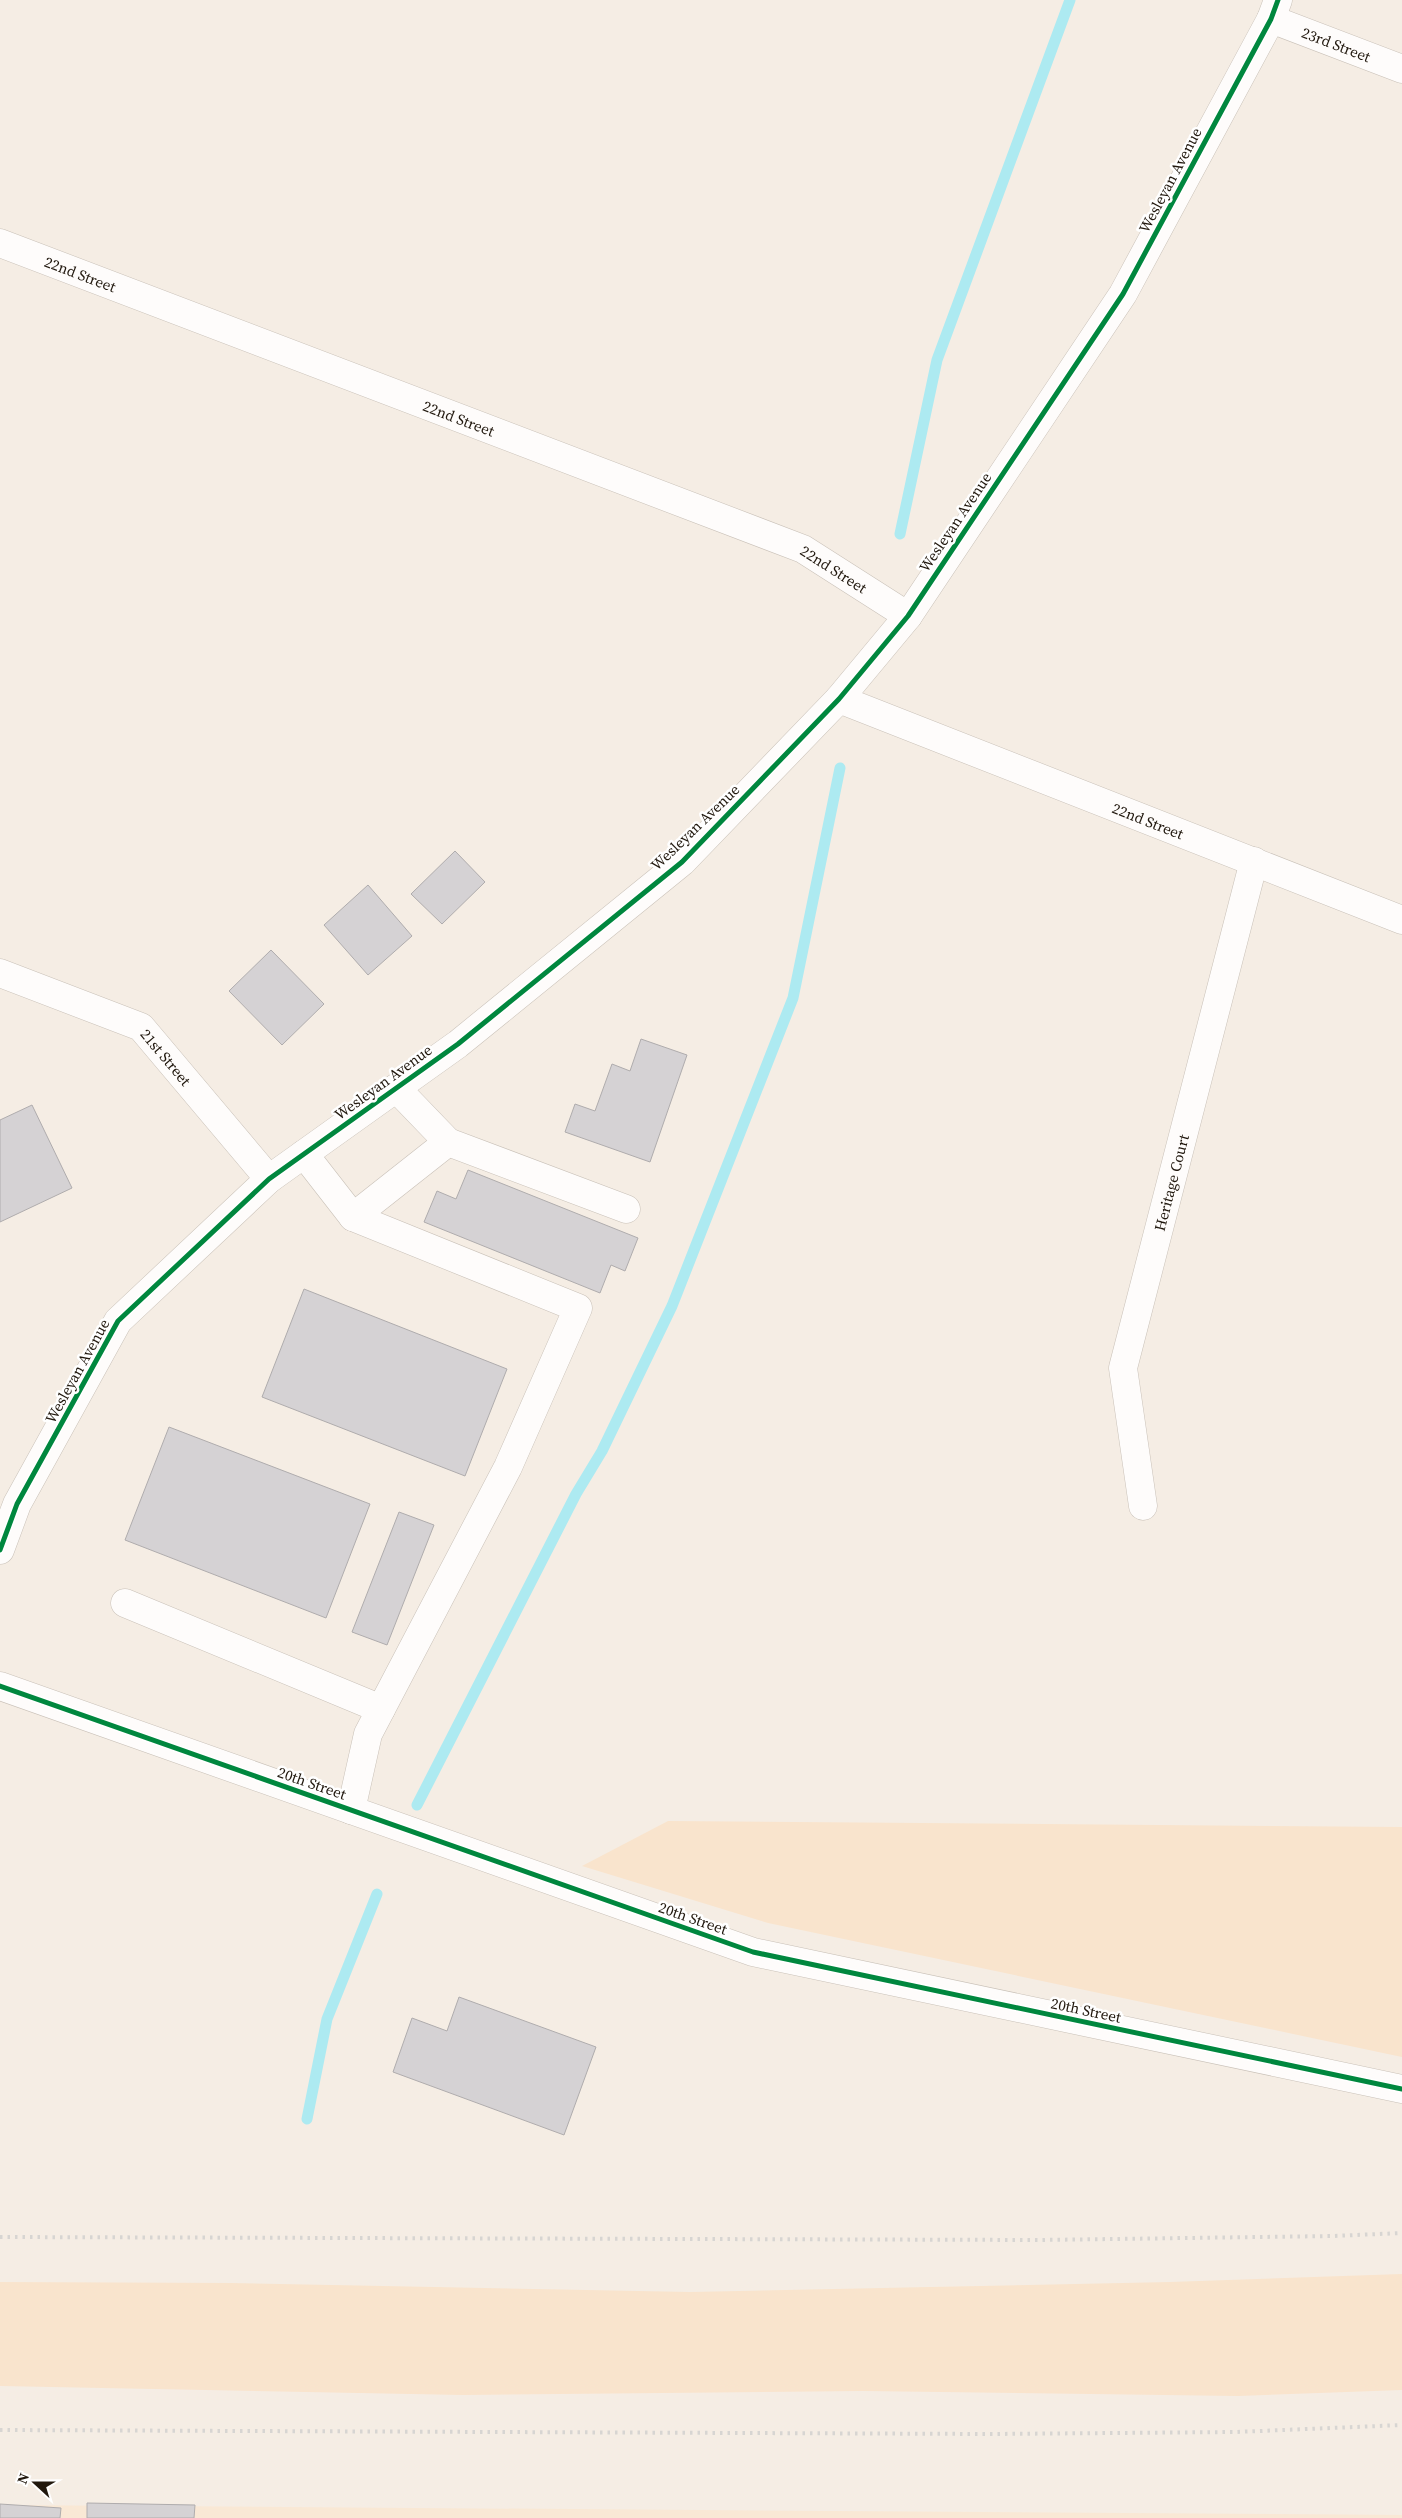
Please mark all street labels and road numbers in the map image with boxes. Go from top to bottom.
street label: 23rd Street [1299,21,1374,67]
street label: Wesleyan Avenue [1133,123,1207,236]
street label: 22nd Street [42,250,119,297]
street label: 22nd Street [420,395,498,441]
street label: Wesleyan Avenue [914,468,996,576]
street label: 22nd Street [797,540,871,598]
street label: Wesleyan Avenue [646,779,744,875]
street label: 22nd Street [1109,797,1187,844]
street label: 21st Street [136,1024,196,1090]
street label: Wesleyan Avenue [330,1039,436,1125]
street label: Heritage Court [1148,1132,1194,1233]
street label: Wesleyan Avenue [40,1315,115,1427]
street label: 20th Street [275,1761,349,1805]
street label: 20th Street [656,1896,730,1940]
street label: 20th Street [1049,1992,1123,2028]

